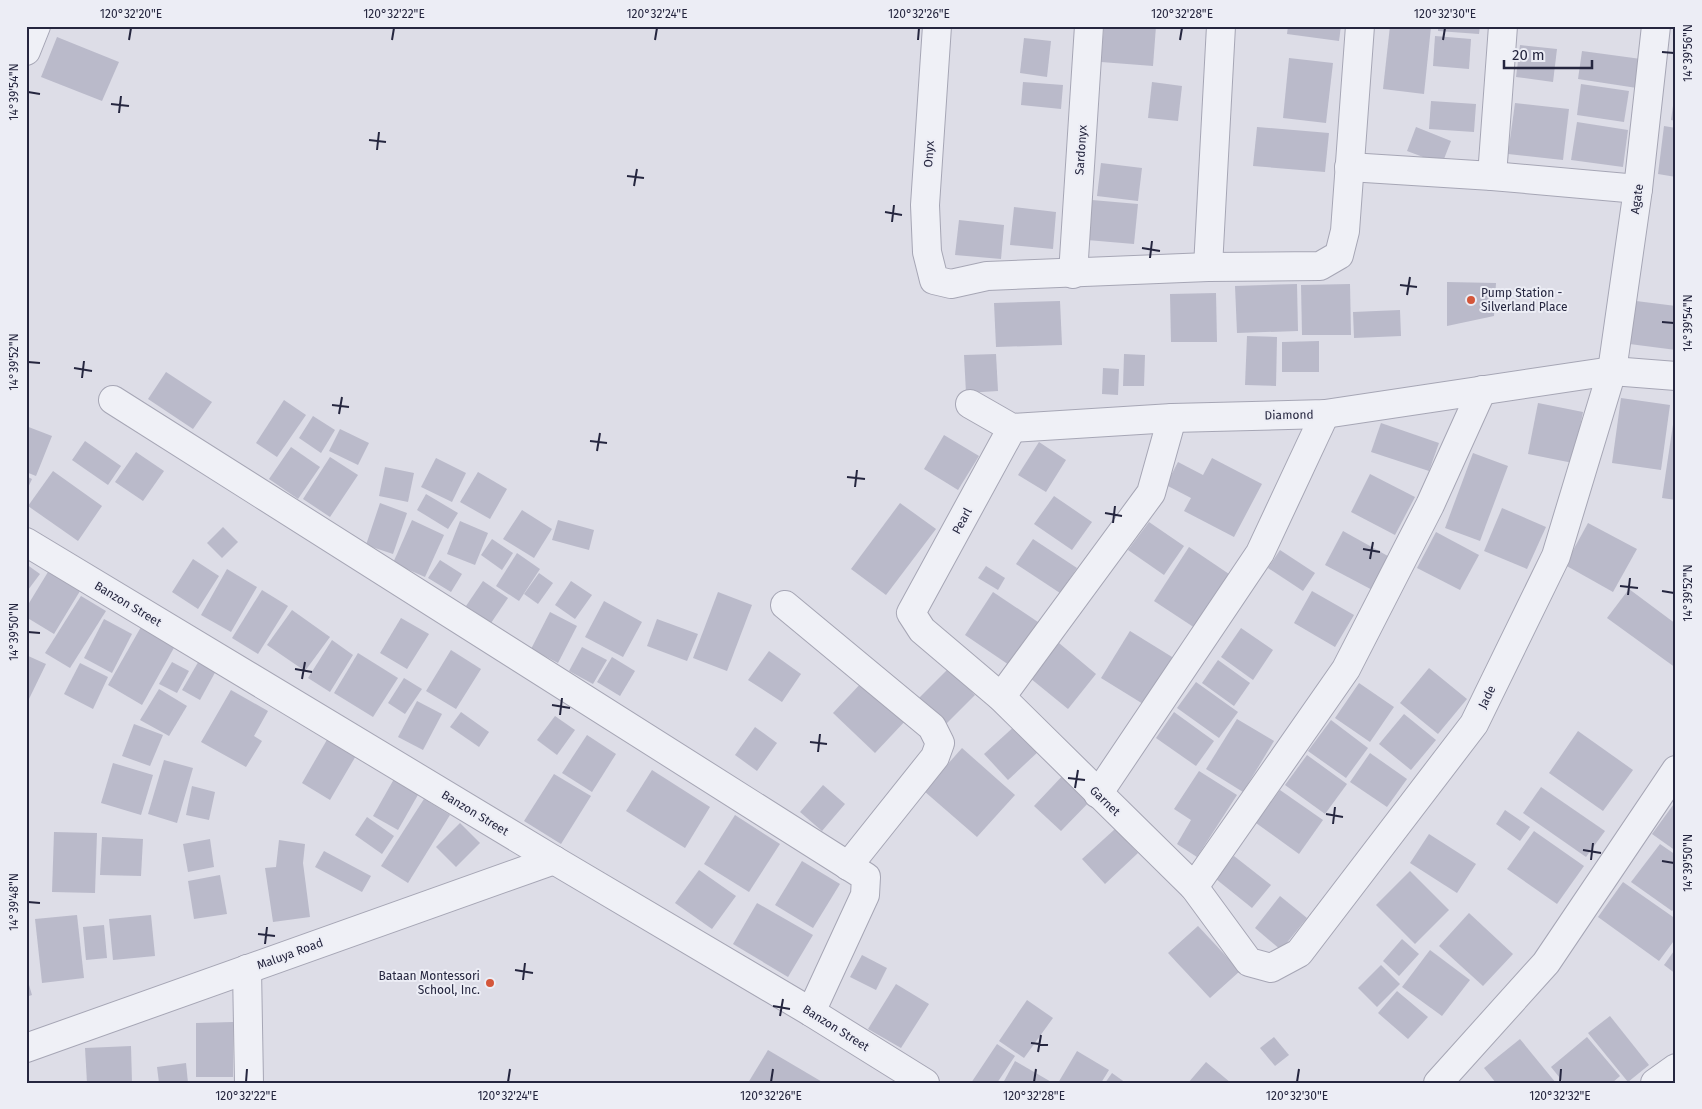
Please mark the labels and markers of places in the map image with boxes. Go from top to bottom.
place label: Pump Station - Silverland Place [1481,286,1568,314]
marker: Pump Station - Silverland Place [1465,294,1477,306]
place label: Bataan Montessori School, Inc. [379,969,480,997]
marker: Bataan Montessori School, Inc. [484,977,496,989]

